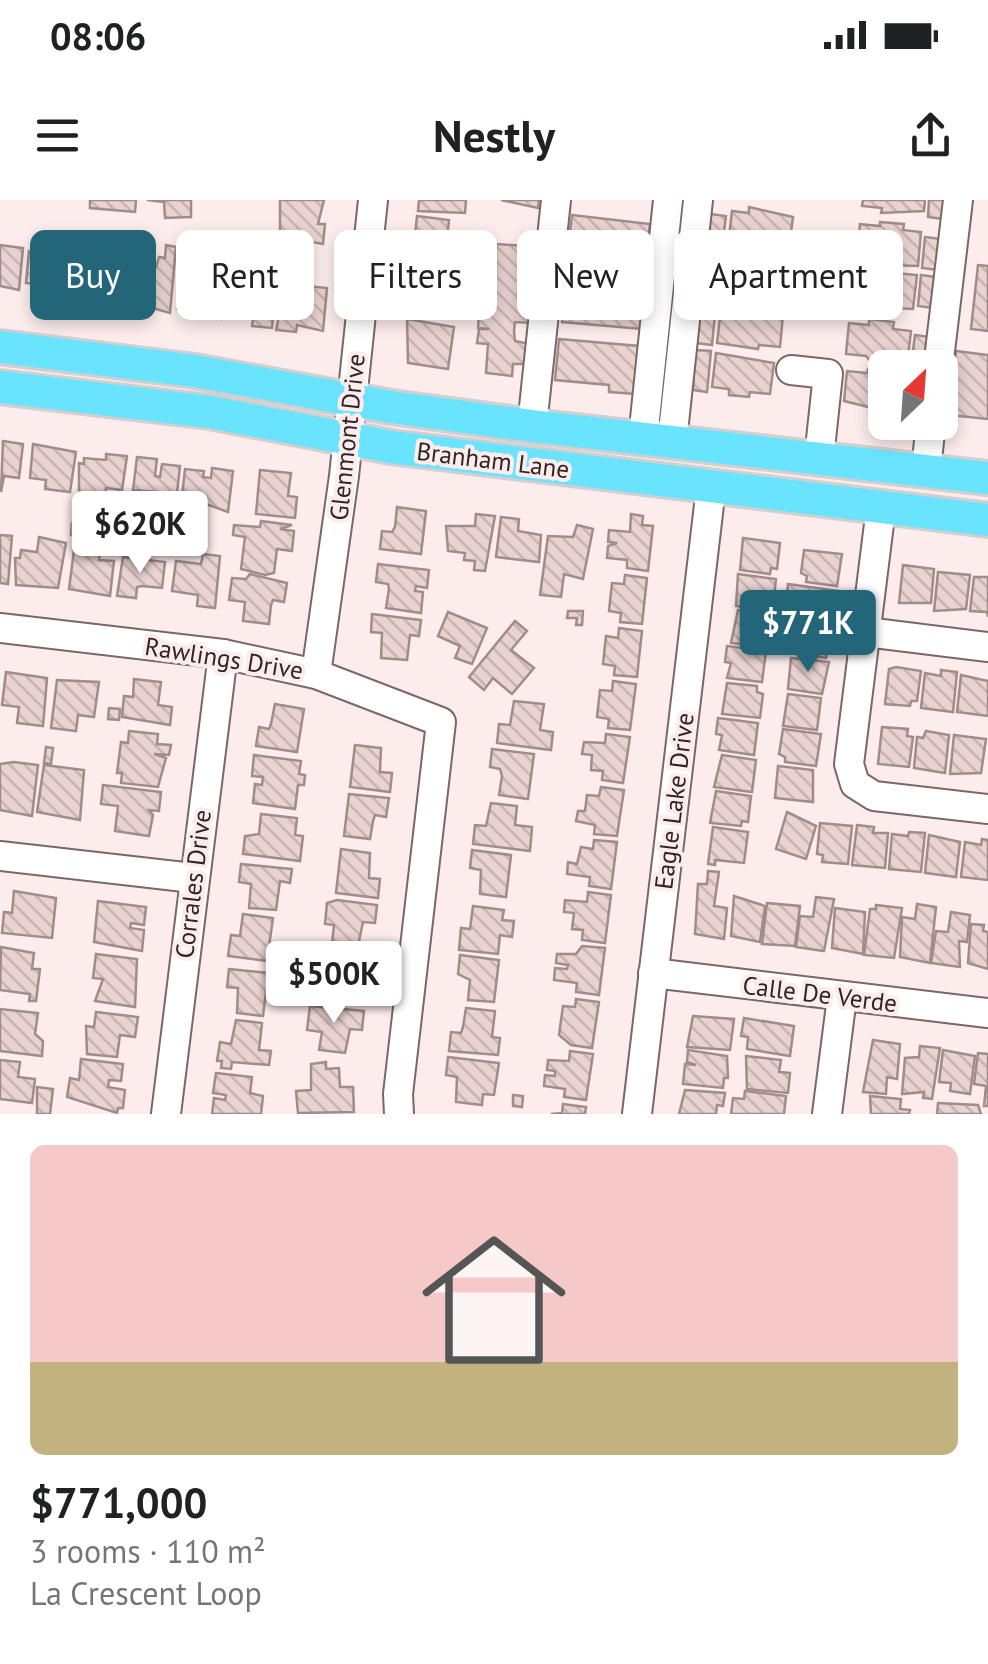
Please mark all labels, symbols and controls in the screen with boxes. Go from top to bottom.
text: 08:06 [50,11,146,60]
text: Nestly [433,106,555,164]
icon: menu [30,108,85,163]
icon: share [903,108,958,163]
chip: Buy [30,230,156,320]
chip: Rent [176,230,314,320]
chip: Filters [334,230,497,320]
chip: New [517,230,654,320]
chip: Apartment [674,230,903,320]
north arrow [868,350,958,440]
map controls [868,350,958,440]
street label: Glenmont Drive [322,352,372,522]
street label: Branham Lane [415,435,571,485]
pin: $620K [70,491,210,576]
text: $620K [94,502,186,544]
pin: $771K [738,590,878,675]
text: $771K [762,601,854,643]
street label: Rawlings Drive [143,630,305,686]
street label: Eagle Lake Drive [647,711,701,891]
street label: Corrales Drive [168,808,218,960]
pin: $500K [264,941,404,1026]
text: $500K [288,952,380,994]
street label: Calle De Verde [741,969,899,1019]
icon: home [404,1210,584,1390]
text: $771,000 [30,1475,207,1530]
text: 3 rooms · 110 m² [30,1530,266,1572]
text: La Crescent Loop [30,1572,262,1614]

